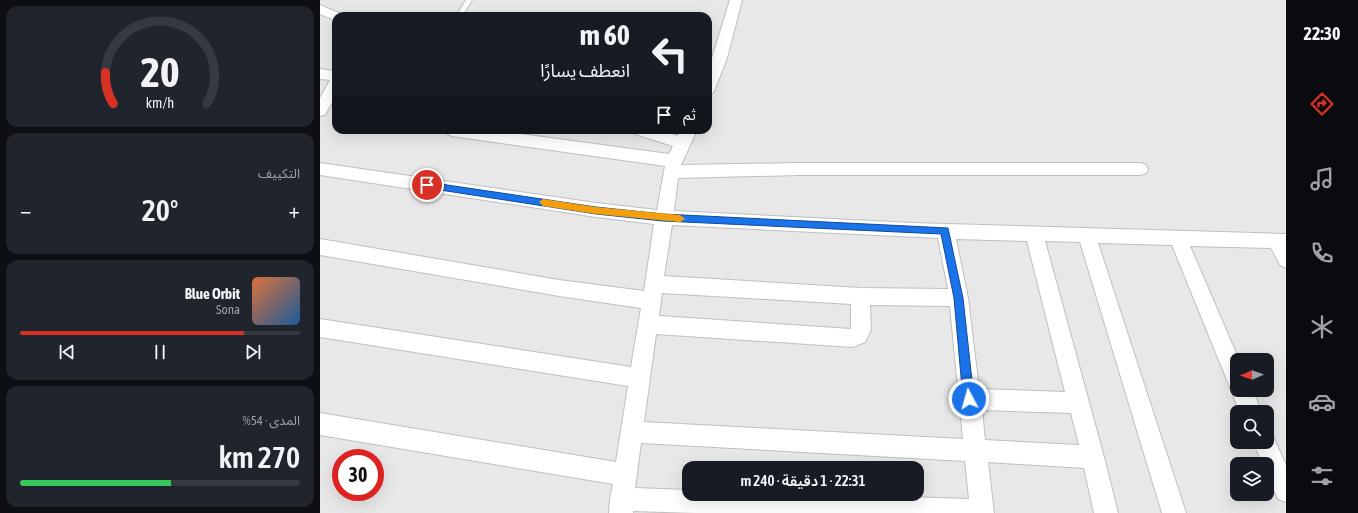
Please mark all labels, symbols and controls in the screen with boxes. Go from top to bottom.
text: 60 m [580,19,630,51]
text: 22:30 [1303,23,1341,44]
icon: left [644,28,696,80]
text: 20 [140,48,180,96]
text: انعطف يسارًا [540,60,630,81]
icon: directions [1308,90,1336,118]
text: km/h [146,95,174,111]
icon: arrive [653,104,675,126]
text: ثم [683,106,696,123]
icon: music [1308,165,1336,193]
text: التكييف [258,166,300,181]
pin [410,168,444,202]
icon: arrive [416,174,438,196]
text: 20° [142,193,178,227]
text: − [20,197,31,223]
text: + [289,197,300,223]
icon: phone [1308,239,1336,267]
text: Blue Orbit [185,285,240,302]
text: Sona [216,302,240,317]
icon: climate [1308,313,1336,341]
icon: previous [56,341,78,363]
icon: pause [149,341,171,363]
icon: next [242,341,264,363]
north arrow [1230,353,1274,397]
map controls [1230,353,1274,501]
position arrow [948,378,990,420]
icon: car [1308,388,1336,416]
button: search [1230,405,1274,449]
text: المدى · 54% [243,413,300,428]
text: 270 km [219,440,300,474]
speed limit sign: 30 [332,449,384,501]
button: layers [1230,457,1274,501]
icon: filters [1308,462,1336,490]
text: 22:31 · 1 دقيقة · 240 m [740,472,866,489]

